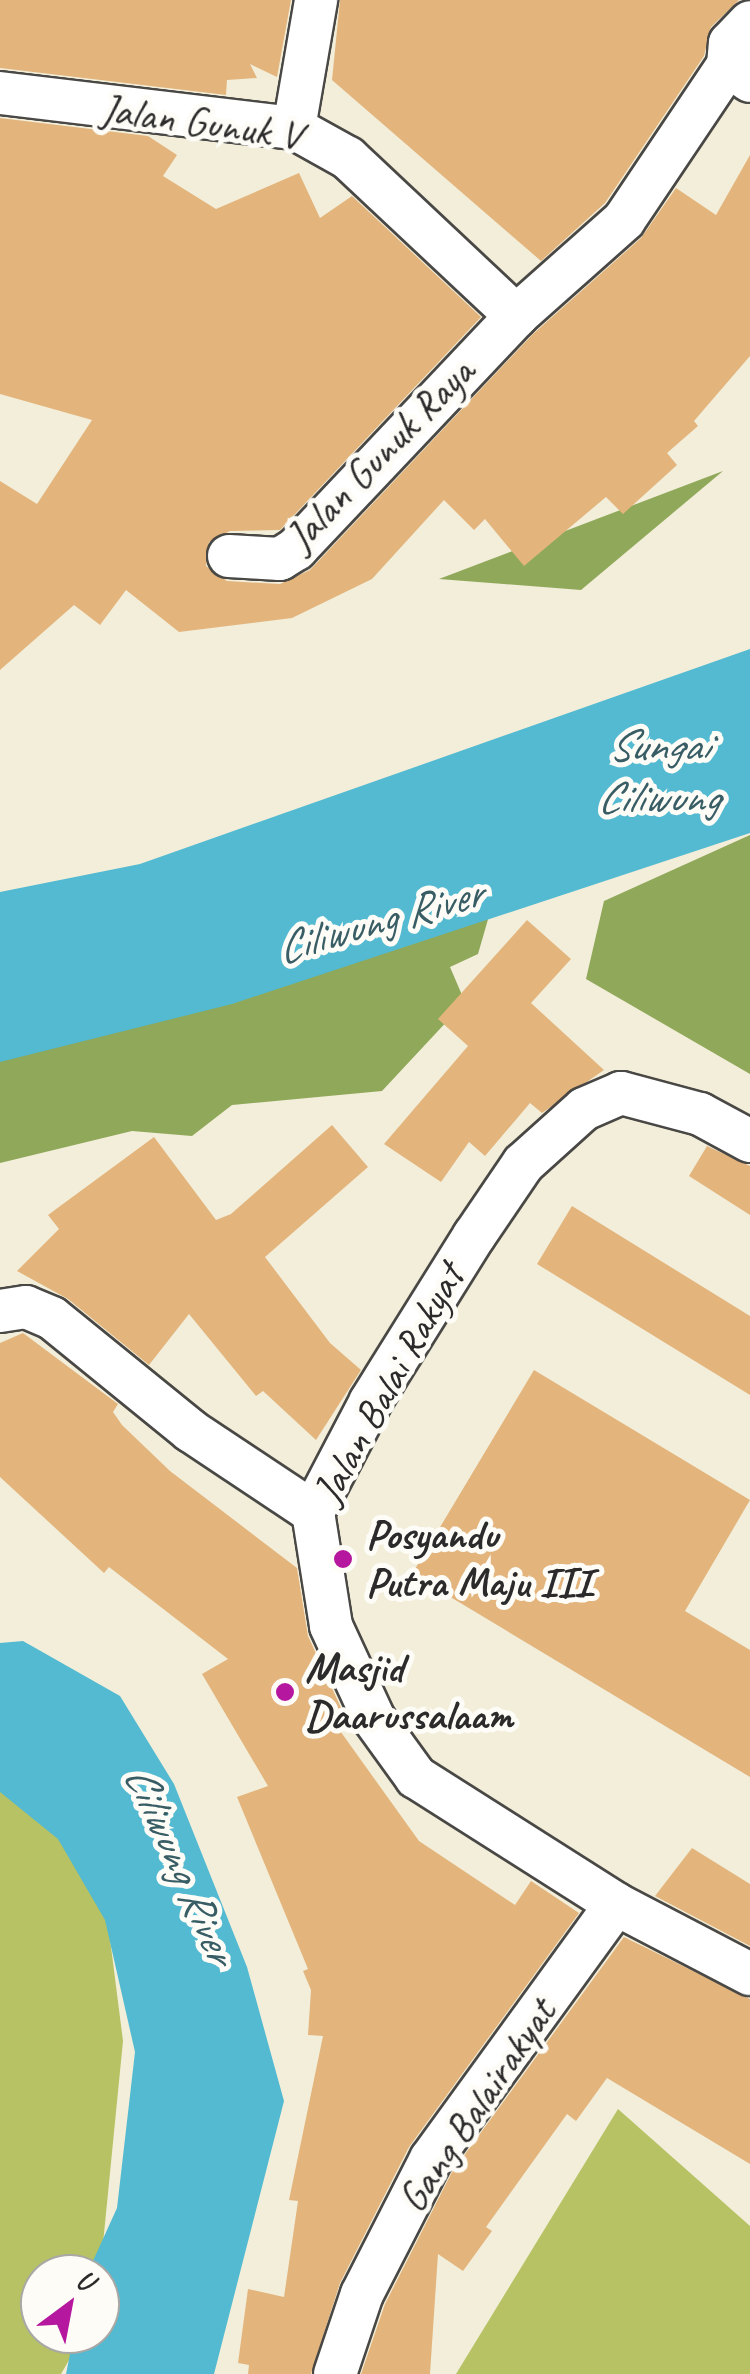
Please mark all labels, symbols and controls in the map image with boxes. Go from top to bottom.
street label: Jalan Gunuk V [98,84,304,162]
street label: Jalan Gunuk Raya [275,347,485,563]
water label: Sungai Ciliwung [597,719,719,825]
water label: Ciliwung River [270,866,488,976]
street label: Jalan Balai Rakyat [302,1255,476,1513]
place label: Posyandu Putra Maju III [366,1510,593,1608]
marker: Posyandu Putra Maju III [330,1546,356,1572]
place label: Masjid Daarussalaam [305,1643,512,1742]
marker: Masjid Daarussalaam [274,1681,296,1703]
water label: Ciliwung River [112,1756,248,1972]
street label: Gang Balairakyat [387,1989,567,2223]
north arrow [20,2254,120,2354]
text: U [70,2261,100,2298]

